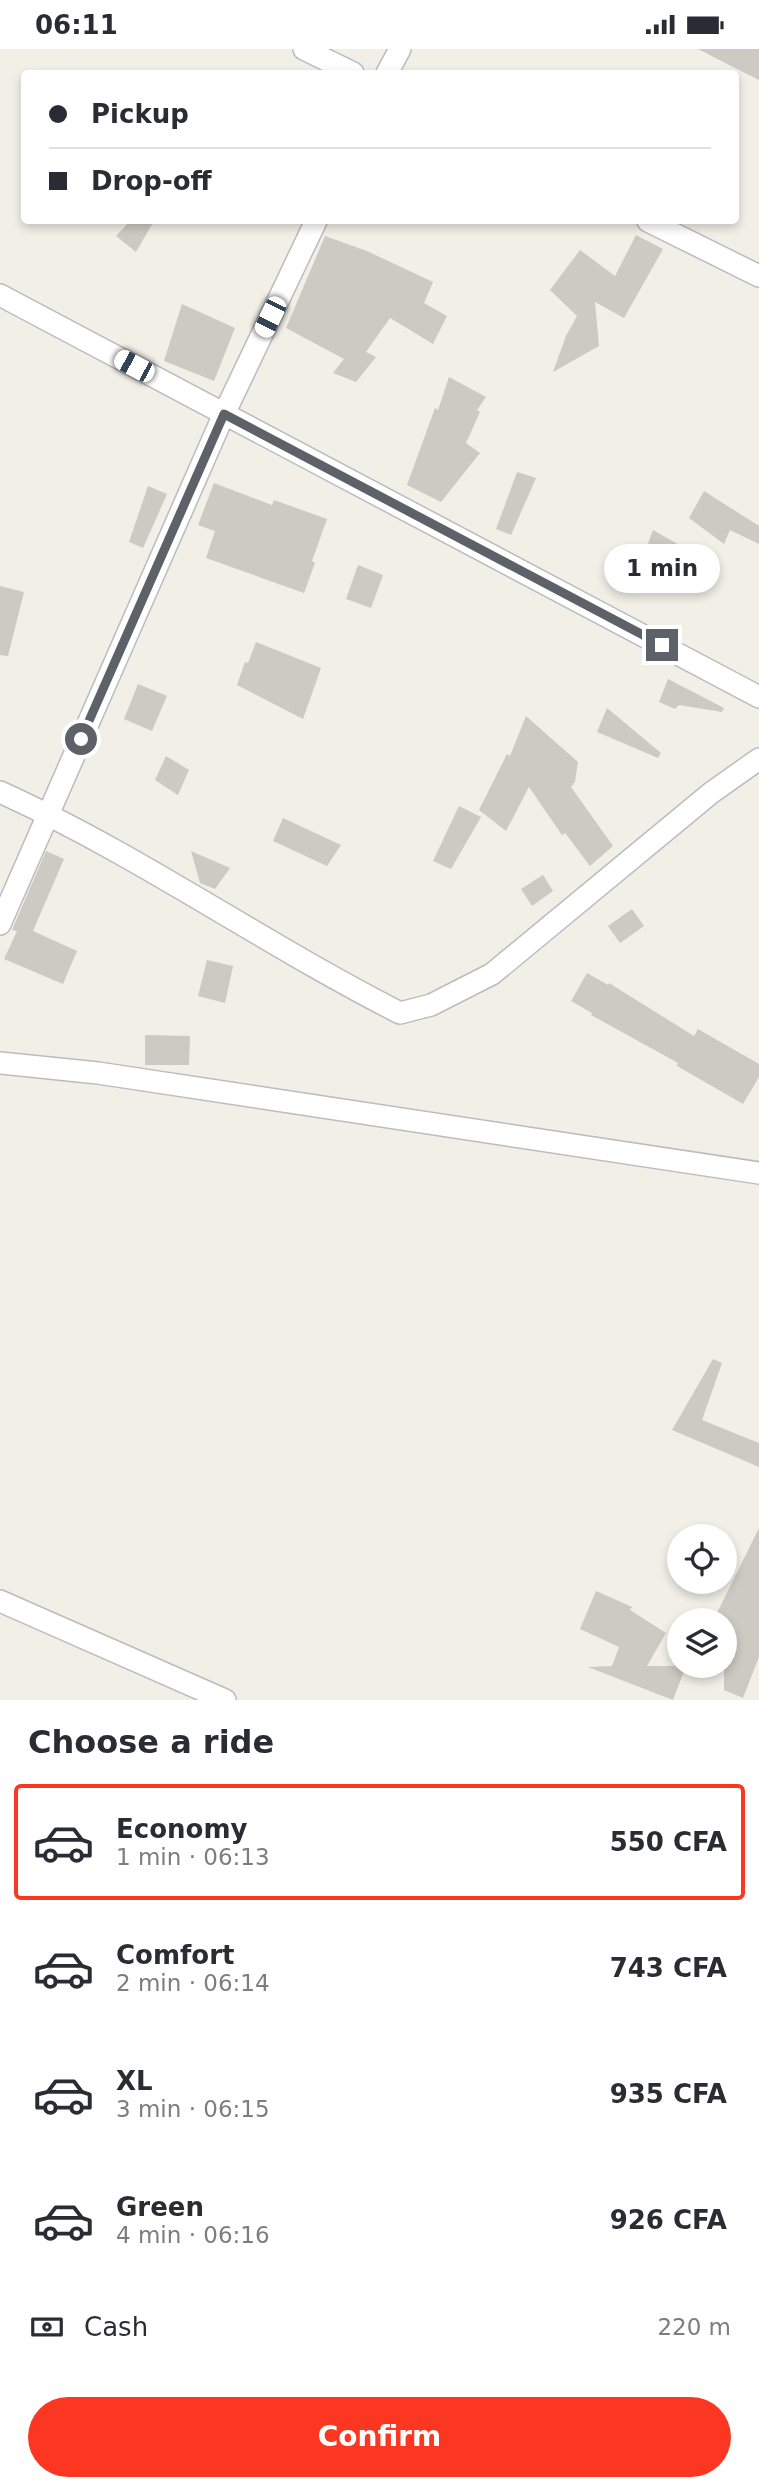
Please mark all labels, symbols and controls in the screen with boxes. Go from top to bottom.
text: 06:11 [35,10,118,40]
text: Pickup [91,99,189,129]
text: Drop-off [91,166,212,196]
car [252,294,289,340]
car [111,347,158,385]
callout: 1 min [604,543,720,593]
text: 1 min [626,555,698,581]
route end [646,629,678,661]
route start [65,723,97,755]
map controls [667,1524,737,1678]
button: locate [667,1524,737,1594]
button: layers [667,1608,737,1678]
text: Choose a ride [28,1723,274,1761]
icon: car [32,1811,95,1874]
text: Economy [116,1814,247,1844]
text: 550 CFA [610,1827,727,1857]
text: 1 min · 06:13 [116,1844,270,1870]
icon: car [32,1937,95,2000]
text: Comfort [116,1940,234,1970]
text: 743 CFA [610,1953,727,1983]
text: 2 min · 06:14 [116,1970,270,1996]
icon: car [32,2063,95,2126]
text: XL [116,2066,153,2096]
text: 935 CFA [610,2079,727,2109]
text: 3 min · 06:15 [116,2096,270,2122]
icon: car [32,2189,95,2252]
text: Green [116,2192,204,2222]
text: 926 CFA [610,2205,727,2235]
text: 4 min · 06:16 [116,2222,270,2248]
icon: cash [28,2308,66,2346]
text: Cash [84,2312,148,2342]
text: 220 m [657,2314,731,2340]
button: Confirm [28,2397,731,2477]

